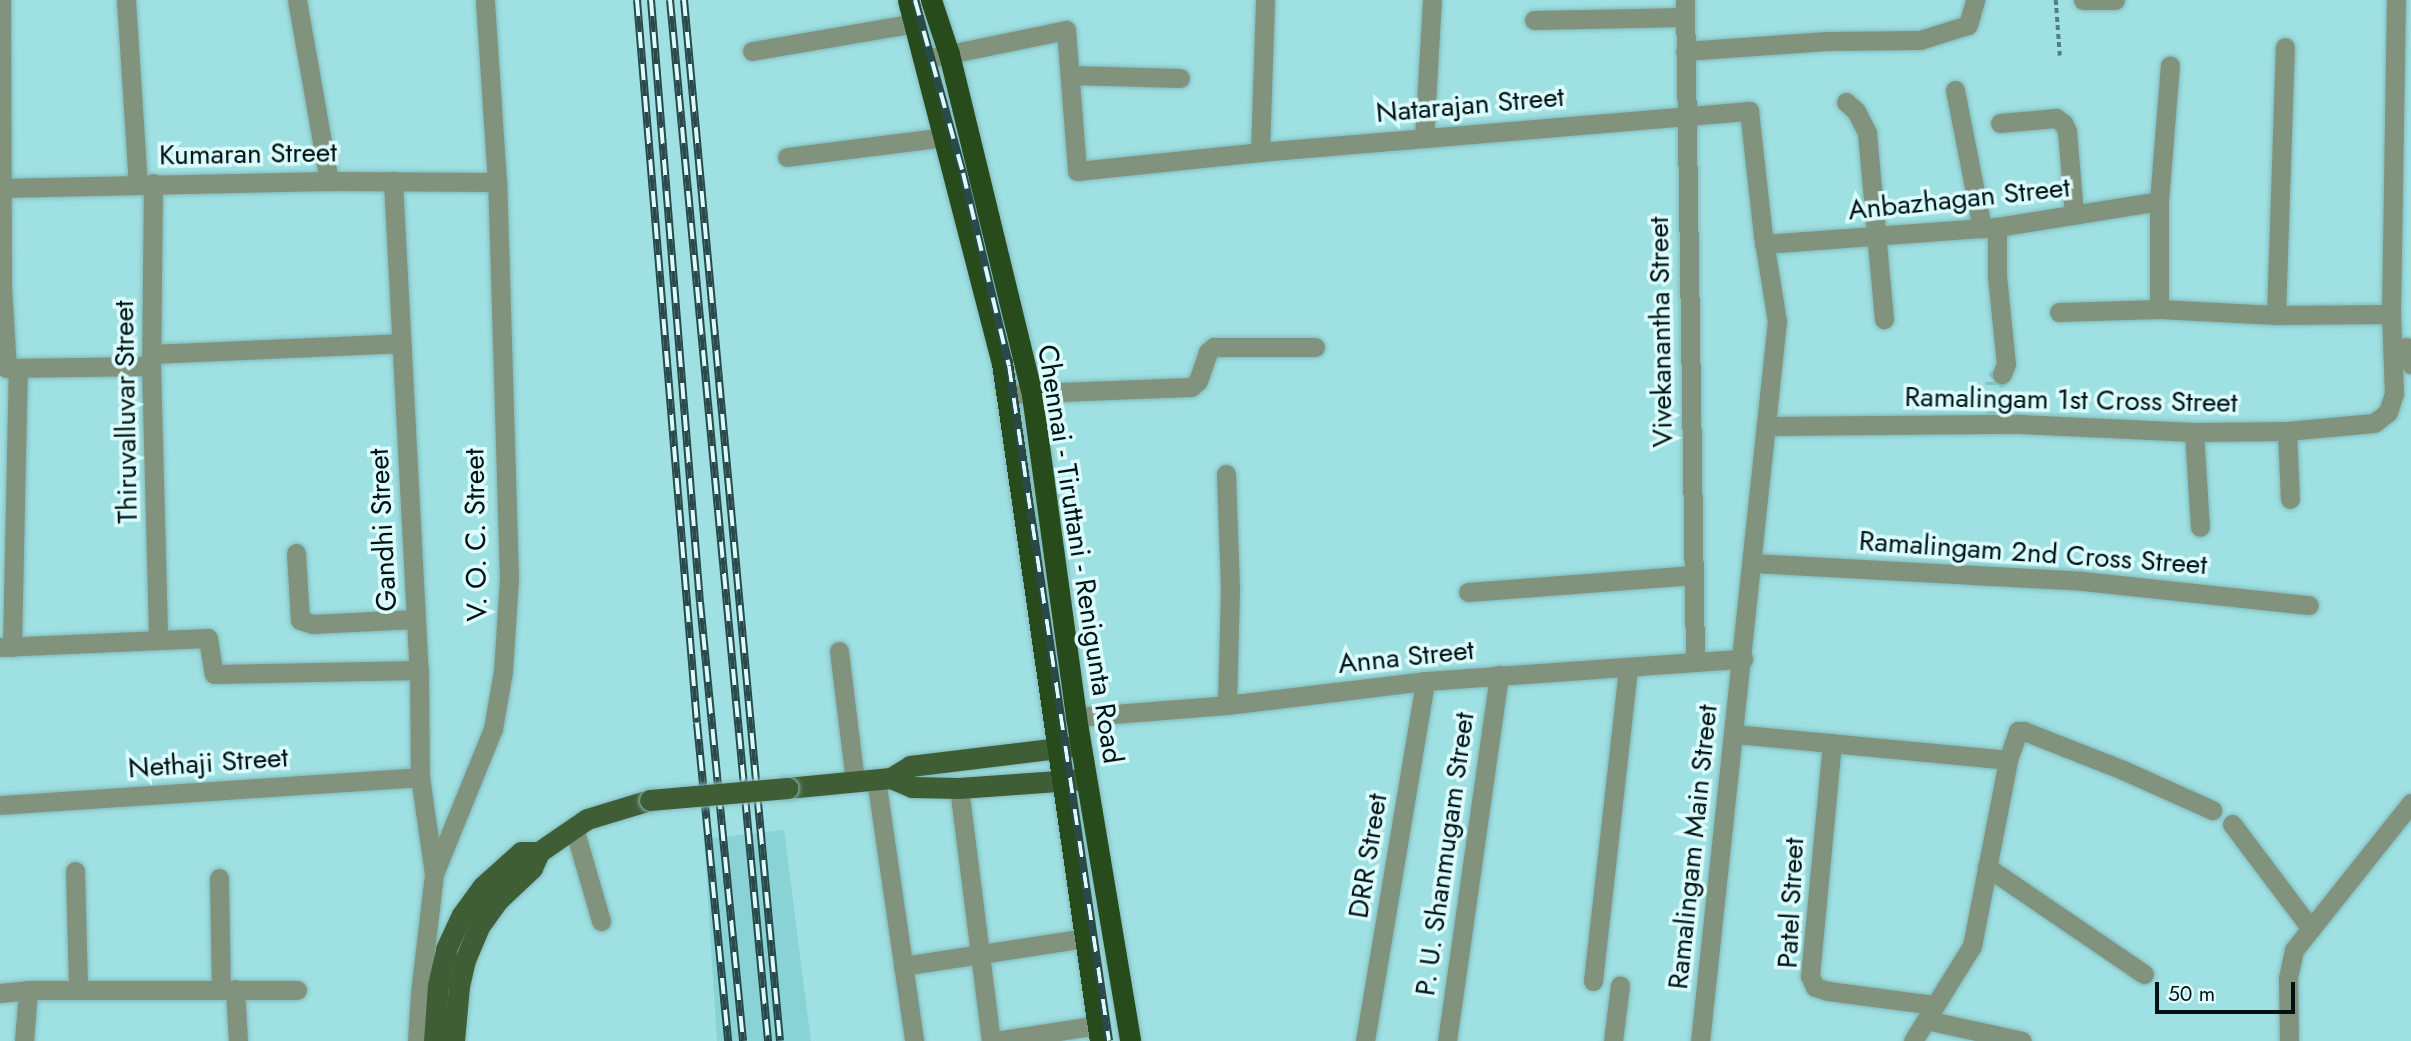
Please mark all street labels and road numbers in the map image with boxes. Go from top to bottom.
street label: Natarajan Street [1374,80,1566,130]
street label: Kumaran Street [159,136,337,172]
street label: Anbazhagan Street [1846,171,2072,227]
street label: Vivekanantha Street [1642,216,1680,448]
street label: Thiruvalluvar Street [107,300,145,524]
street label: Chennai - Tiruttani - Renigunta Road [1030,342,1130,766]
street label: Ramalingam 1st Cross Street [1904,380,2238,420]
street label: Gandhi Street [362,448,404,612]
street label: V. O. C. Street [458,448,494,622]
street label: Ramalingam 2nd Cross Street [1858,524,2208,582]
street label: Anna Street [1336,633,1476,681]
street label: Ramalingam Main Street [1661,703,1725,991]
street label: P. U. Shanmugam Street [1408,710,1482,998]
street label: Nethaji Street [127,741,289,785]
street label: DRR Street [1342,791,1394,921]
street label: Patel Street [1771,837,1811,969]

